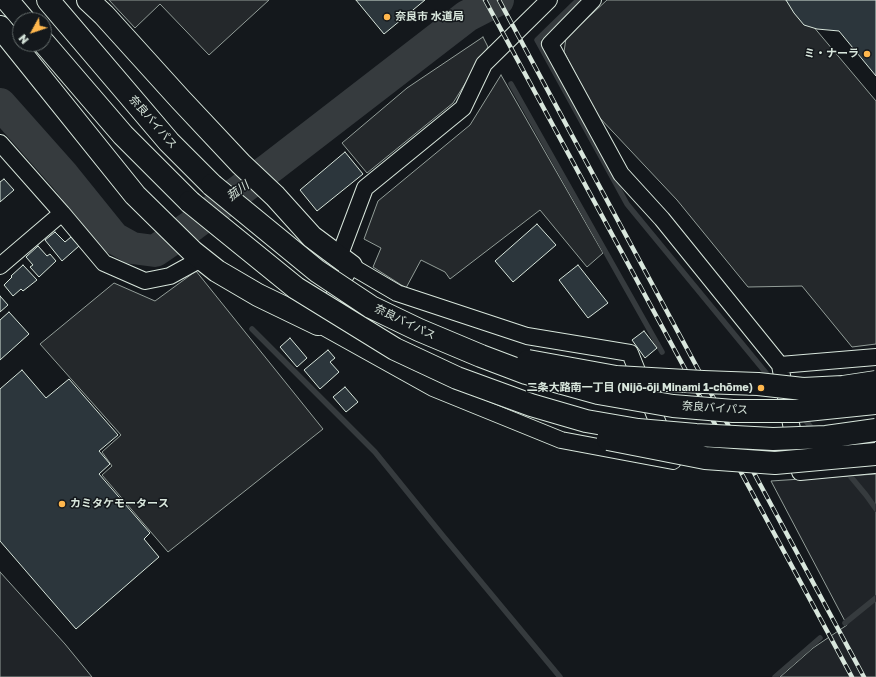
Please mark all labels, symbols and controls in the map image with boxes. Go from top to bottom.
place label: 奈良市 水道局 [395,10,464,24]
north arrow [12,12,52,52]
marker: 奈良市 水道局 [382,12,392,22]
text: N [16,32,31,47]
place label: ミ・ナーラ [804,47,859,61]
marker: ミ・ナーラ [862,49,872,59]
street label: 奈良バイパス [126,93,180,151]
water label: 菰川 [224,178,252,204]
street label: 奈良バイパス [372,302,438,342]
place label: 二条大路南一丁目 (Nijō-ōji Minami 1-chōme) [527,381,753,395]
marker: 二条大路南一丁目 (Nijō-ōji Minami 1-chōme) [756,383,766,393]
street label: 奈良バイパス [682,399,748,417]
place label: カミタケモータース [70,497,169,511]
marker: カミタケモータース [57,499,67,509]

